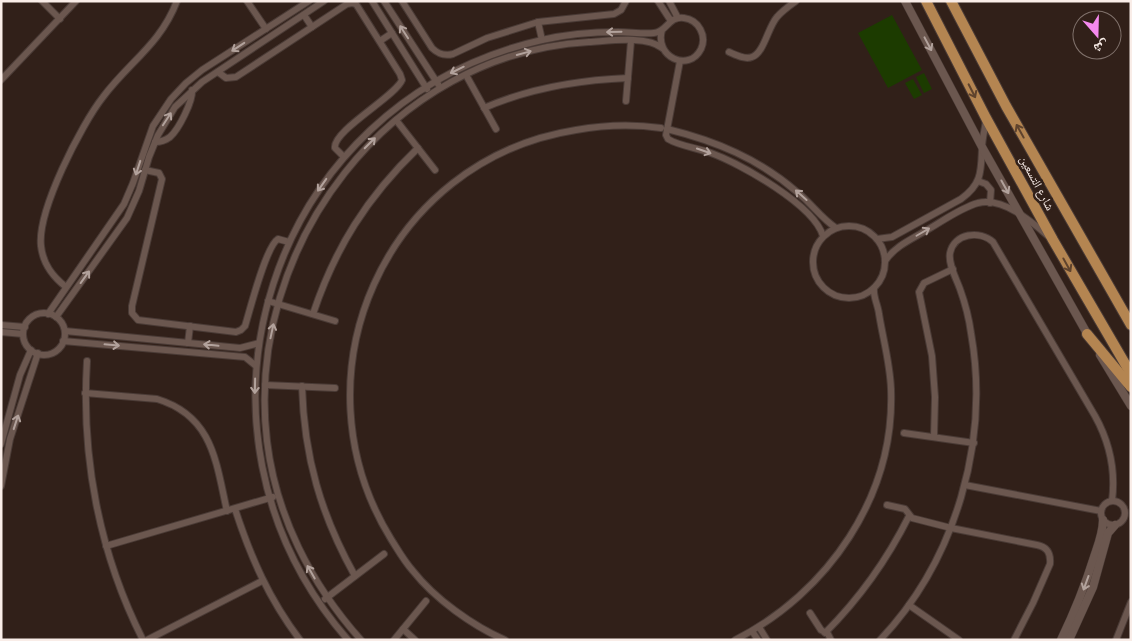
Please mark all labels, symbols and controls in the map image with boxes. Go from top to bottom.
north arrow [1072,10,1122,60]
one-way arrow [399,25,409,39]
one-way arrow [606,27,622,37]
text: ش [1091,36,1111,57]
one-way arrow [923,37,933,52]
one-way arrow [232,42,246,52]
one-way arrow [515,48,531,58]
one-way arrow [450,65,465,75]
one-way arrow [968,83,977,98]
one-way arrow [162,112,172,126]
one-way arrow [1015,123,1025,138]
one-way arrow [364,137,376,149]
one-way arrow [696,146,712,156]
street label: شارع التسعين [1016,153,1057,213]
one-way arrow [133,159,142,175]
one-way arrow [317,178,327,192]
one-way arrow [1000,180,1010,195]
one-way arrow [794,189,807,201]
one-way arrow [915,227,929,237]
one-way arrow [1062,257,1072,272]
one-way arrow [79,271,90,284]
one-way arrow [268,323,277,339]
one-way arrow [104,341,120,350]
one-way arrow [203,341,219,350]
one-way arrow [251,378,260,394]
one-way arrow [11,414,21,430]
one-way arrow [306,566,316,580]
one-way arrow [1080,575,1090,591]

